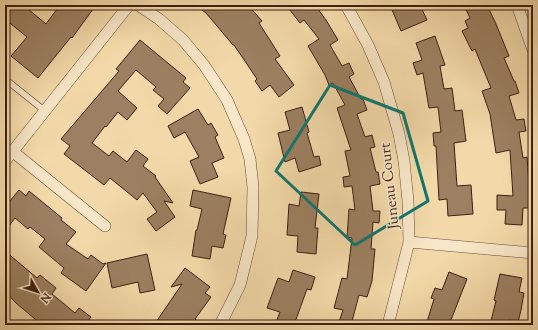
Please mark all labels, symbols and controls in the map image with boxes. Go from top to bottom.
street label: Juneau Court [376,142,406,231]
north arrow [18,272,58,312]
text: N [36,288,55,306]

